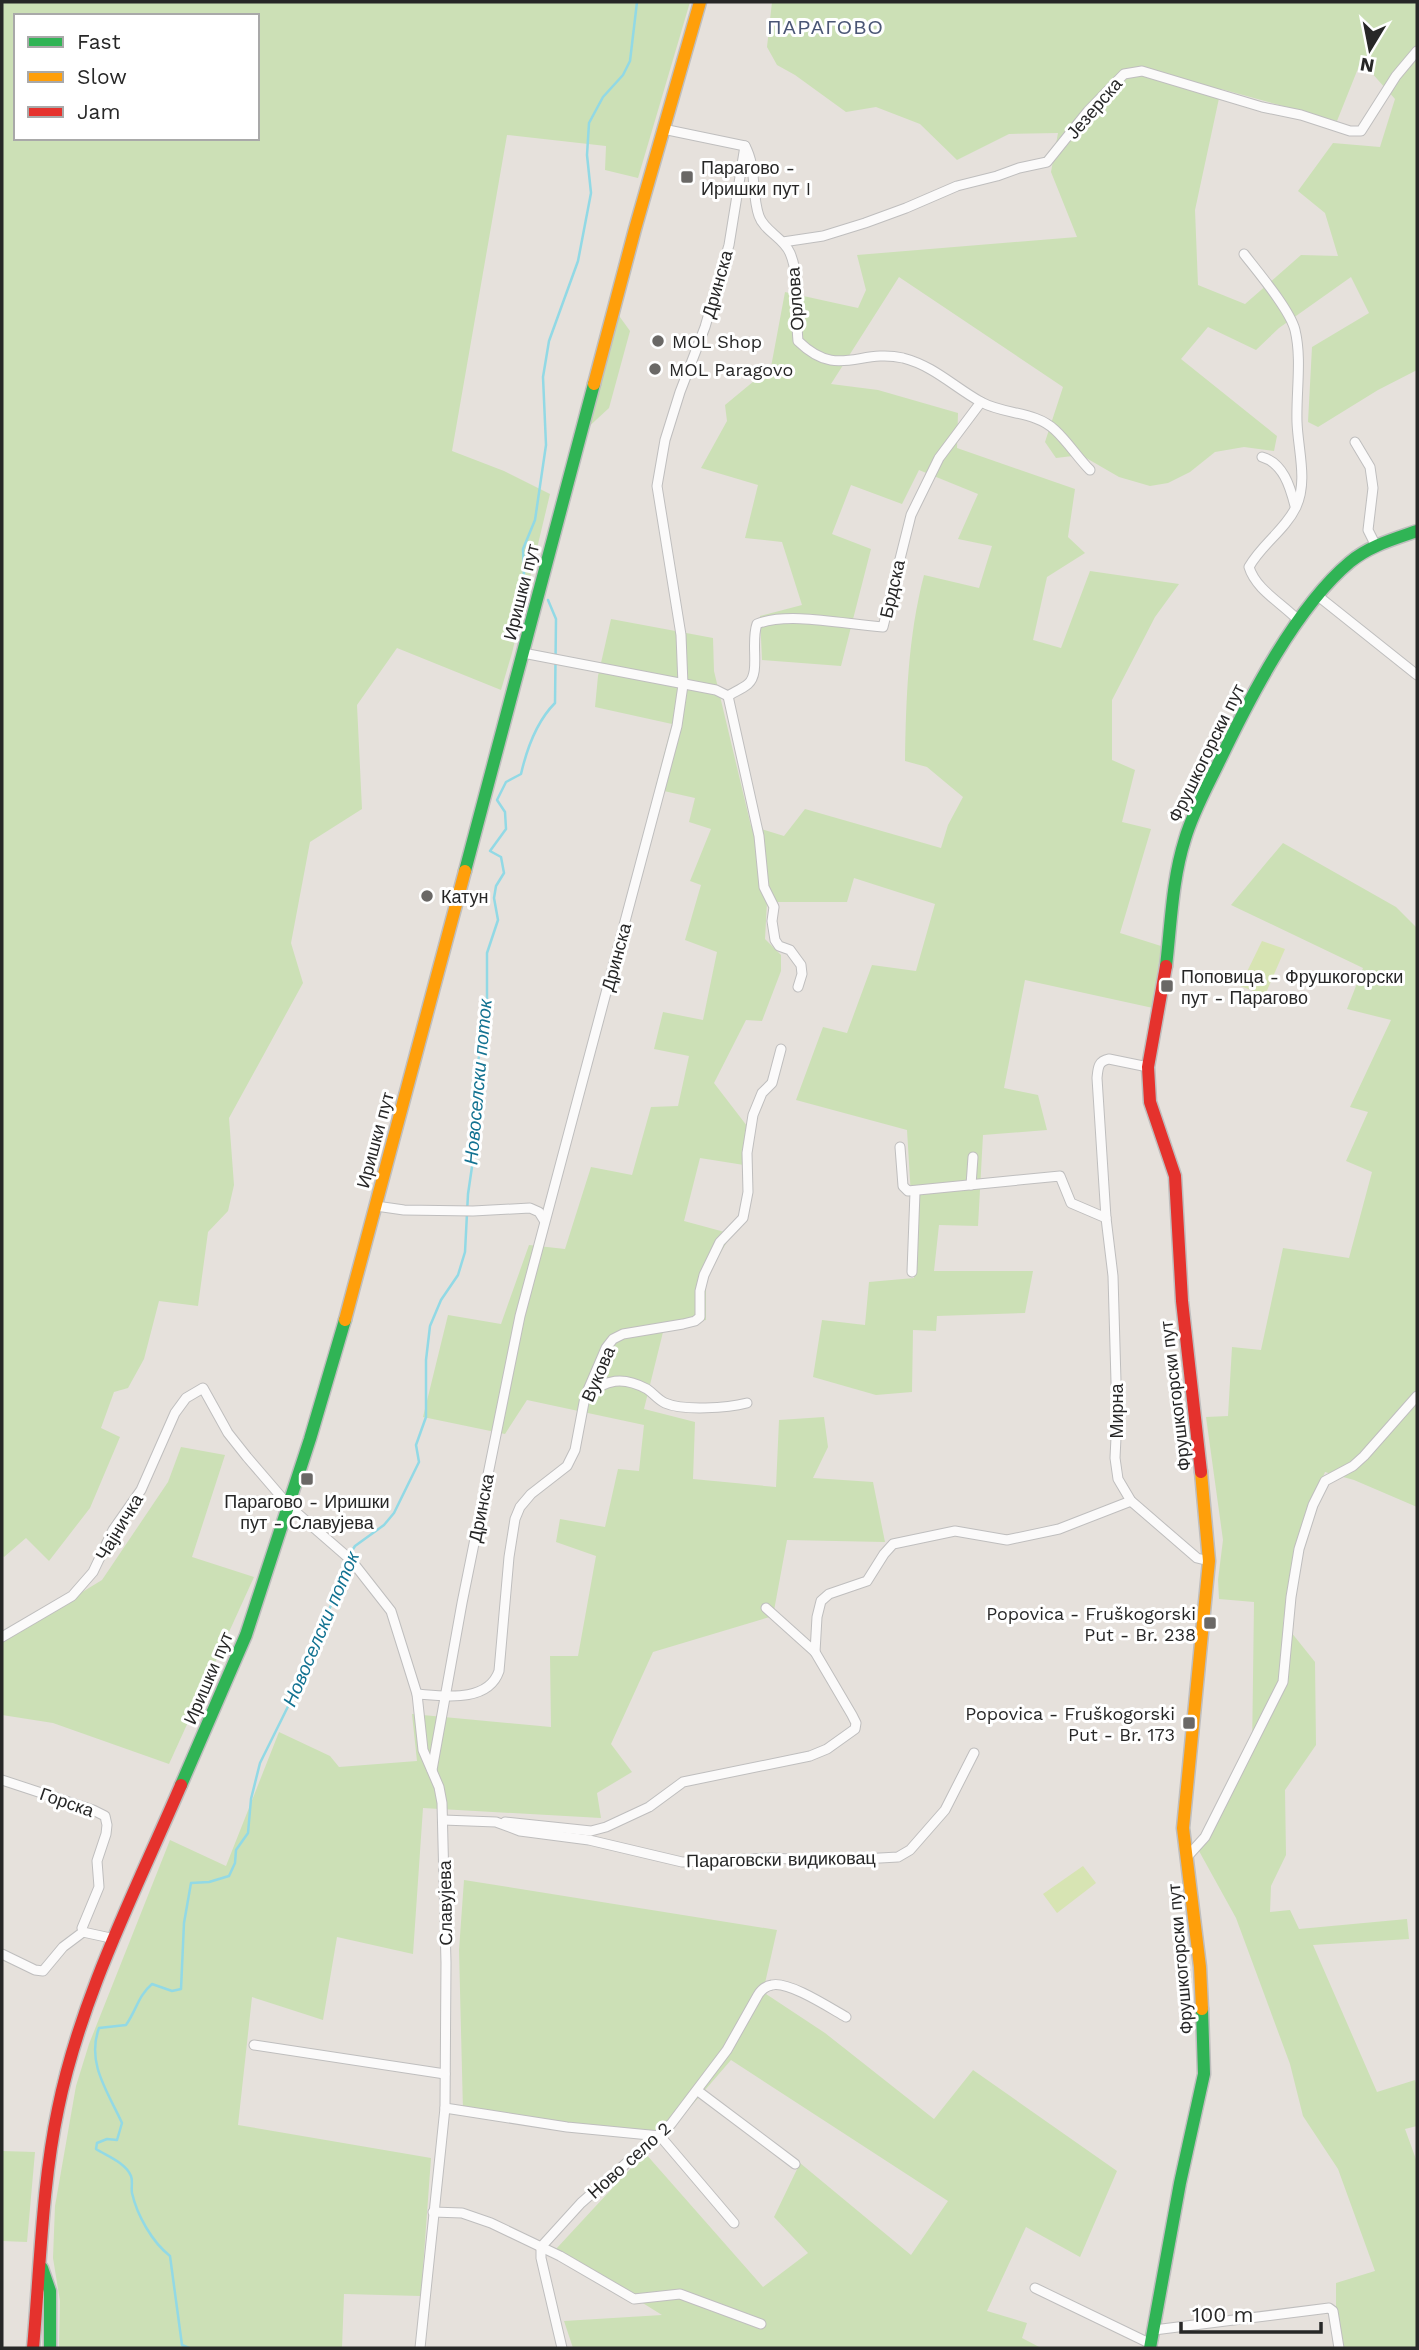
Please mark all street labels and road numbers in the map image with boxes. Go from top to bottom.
street label: Језерска [1062,72,1127,143]
street label: Дринска [697,247,737,320]
street label: Орлова [782,266,808,331]
street label: Иришки пут [499,542,543,642]
street label: Брдска [875,557,909,620]
street label: Фрушкогорски пут [1163,680,1249,826]
street label: Дринска [597,920,635,993]
street label: Иришки пут [352,1090,398,1190]
street label: Фрушкогорски пут [1155,1320,1195,1472]
street label: Вукова [577,1342,619,1405]
street label: Мирна [1106,1383,1127,1439]
street label: Дринска [464,1471,498,1544]
street label: Чајничка [91,1489,147,1564]
street label: Иришки пут [179,1629,237,1727]
street label: Горска [37,1783,98,1821]
street label: Параговски видиковац [686,1847,876,1871]
street label: Славујева [434,1859,456,1946]
street label: Фрушкогорски пут [1163,1883,1197,2035]
street label: Ново село 2 [583,2117,675,2203]

